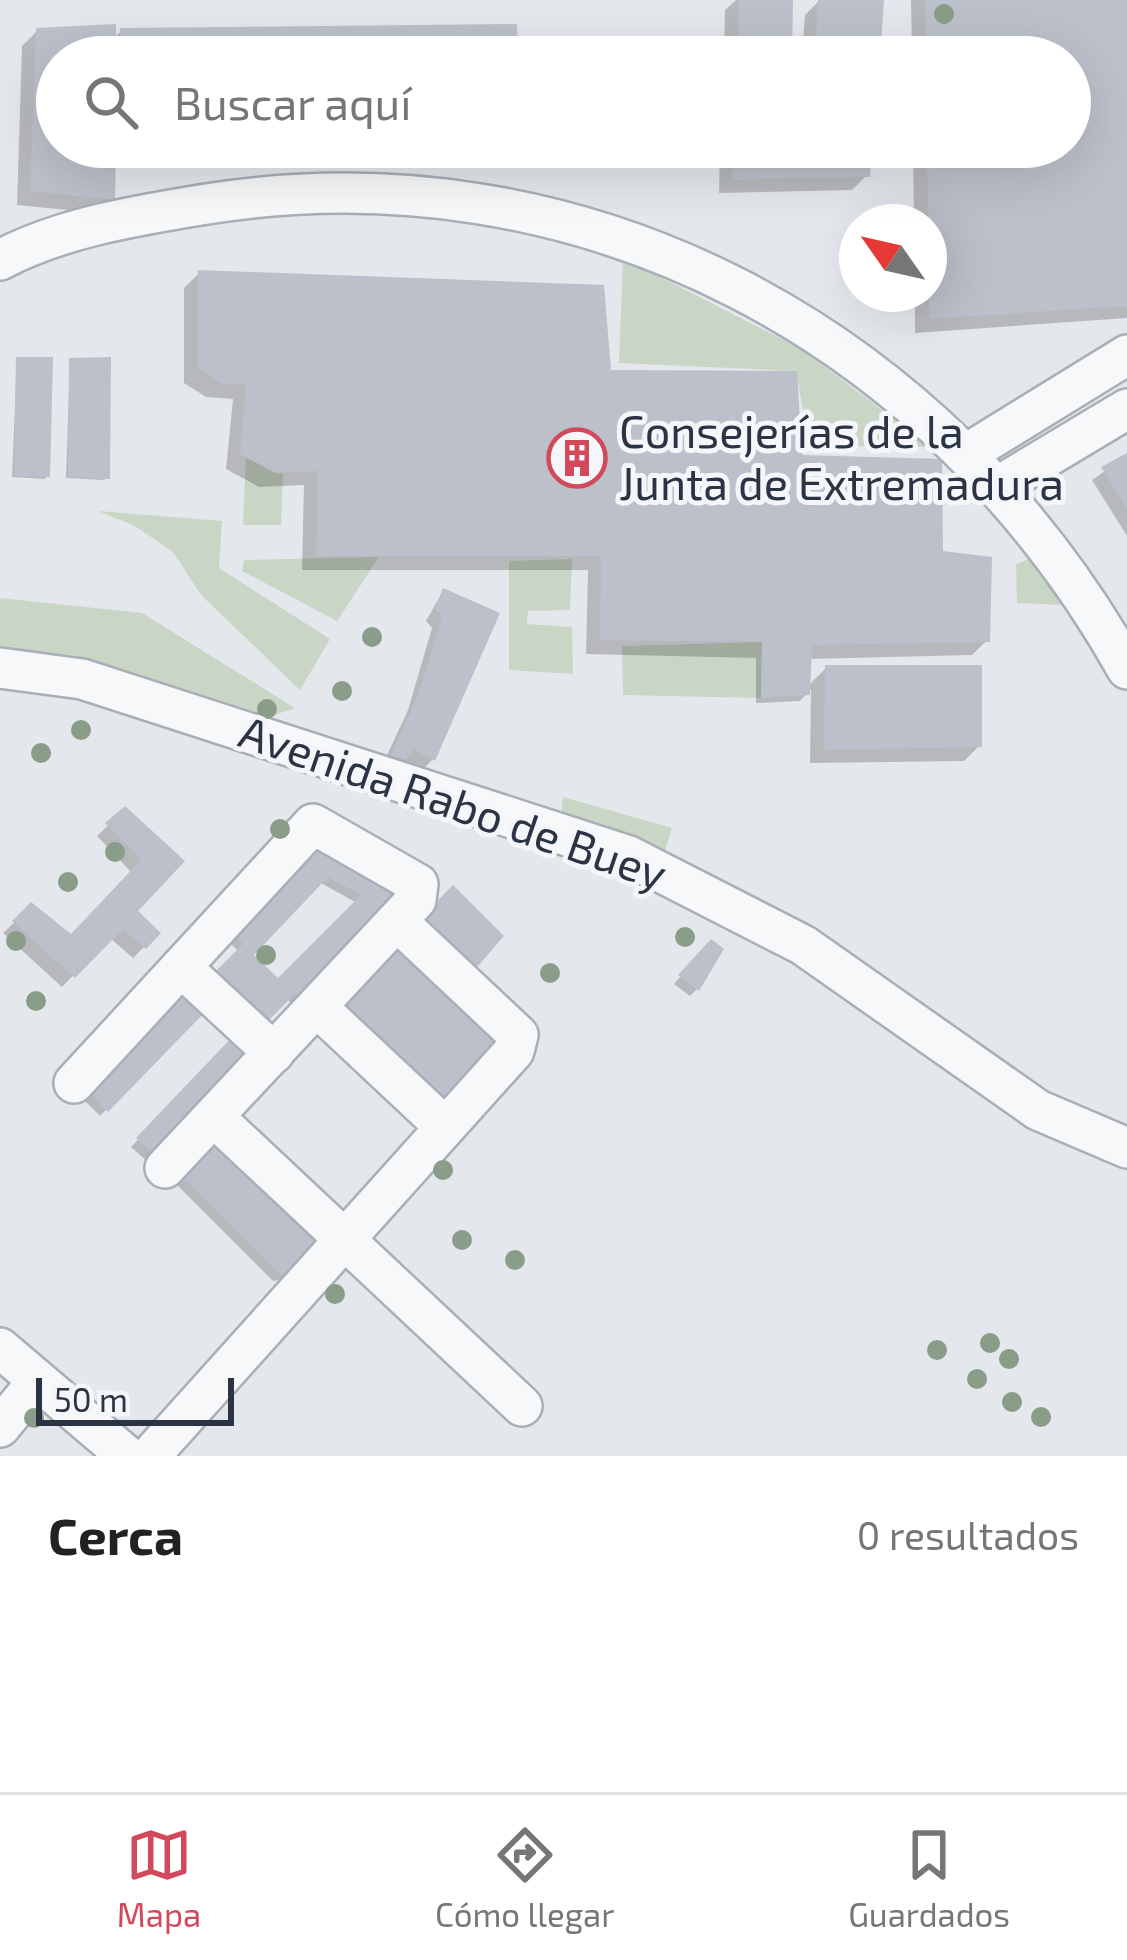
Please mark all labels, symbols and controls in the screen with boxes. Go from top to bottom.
search box [36,36,1091,168]
icon: search [78,69,144,135]
text: Buscar aquí [174,75,411,129]
north arrow [839,204,947,312]
place label: Consejerías de la Junta de Extremadura [619,403,1064,509]
building icon: Consejerías de la Junta de Extremadura [546,427,608,489]
street label: Avenida Rabo de Buey [233,703,674,900]
scale bar [36,1372,234,1425]
text: 50 m [54,1379,128,1419]
text: Cerca [48,1504,183,1565]
text: 0 resultados [857,1511,1079,1558]
tab: Mapa [117,1822,201,1934]
tab: Cómo llegar [435,1822,614,1934]
tab: Guardados [848,1822,1010,1934]

